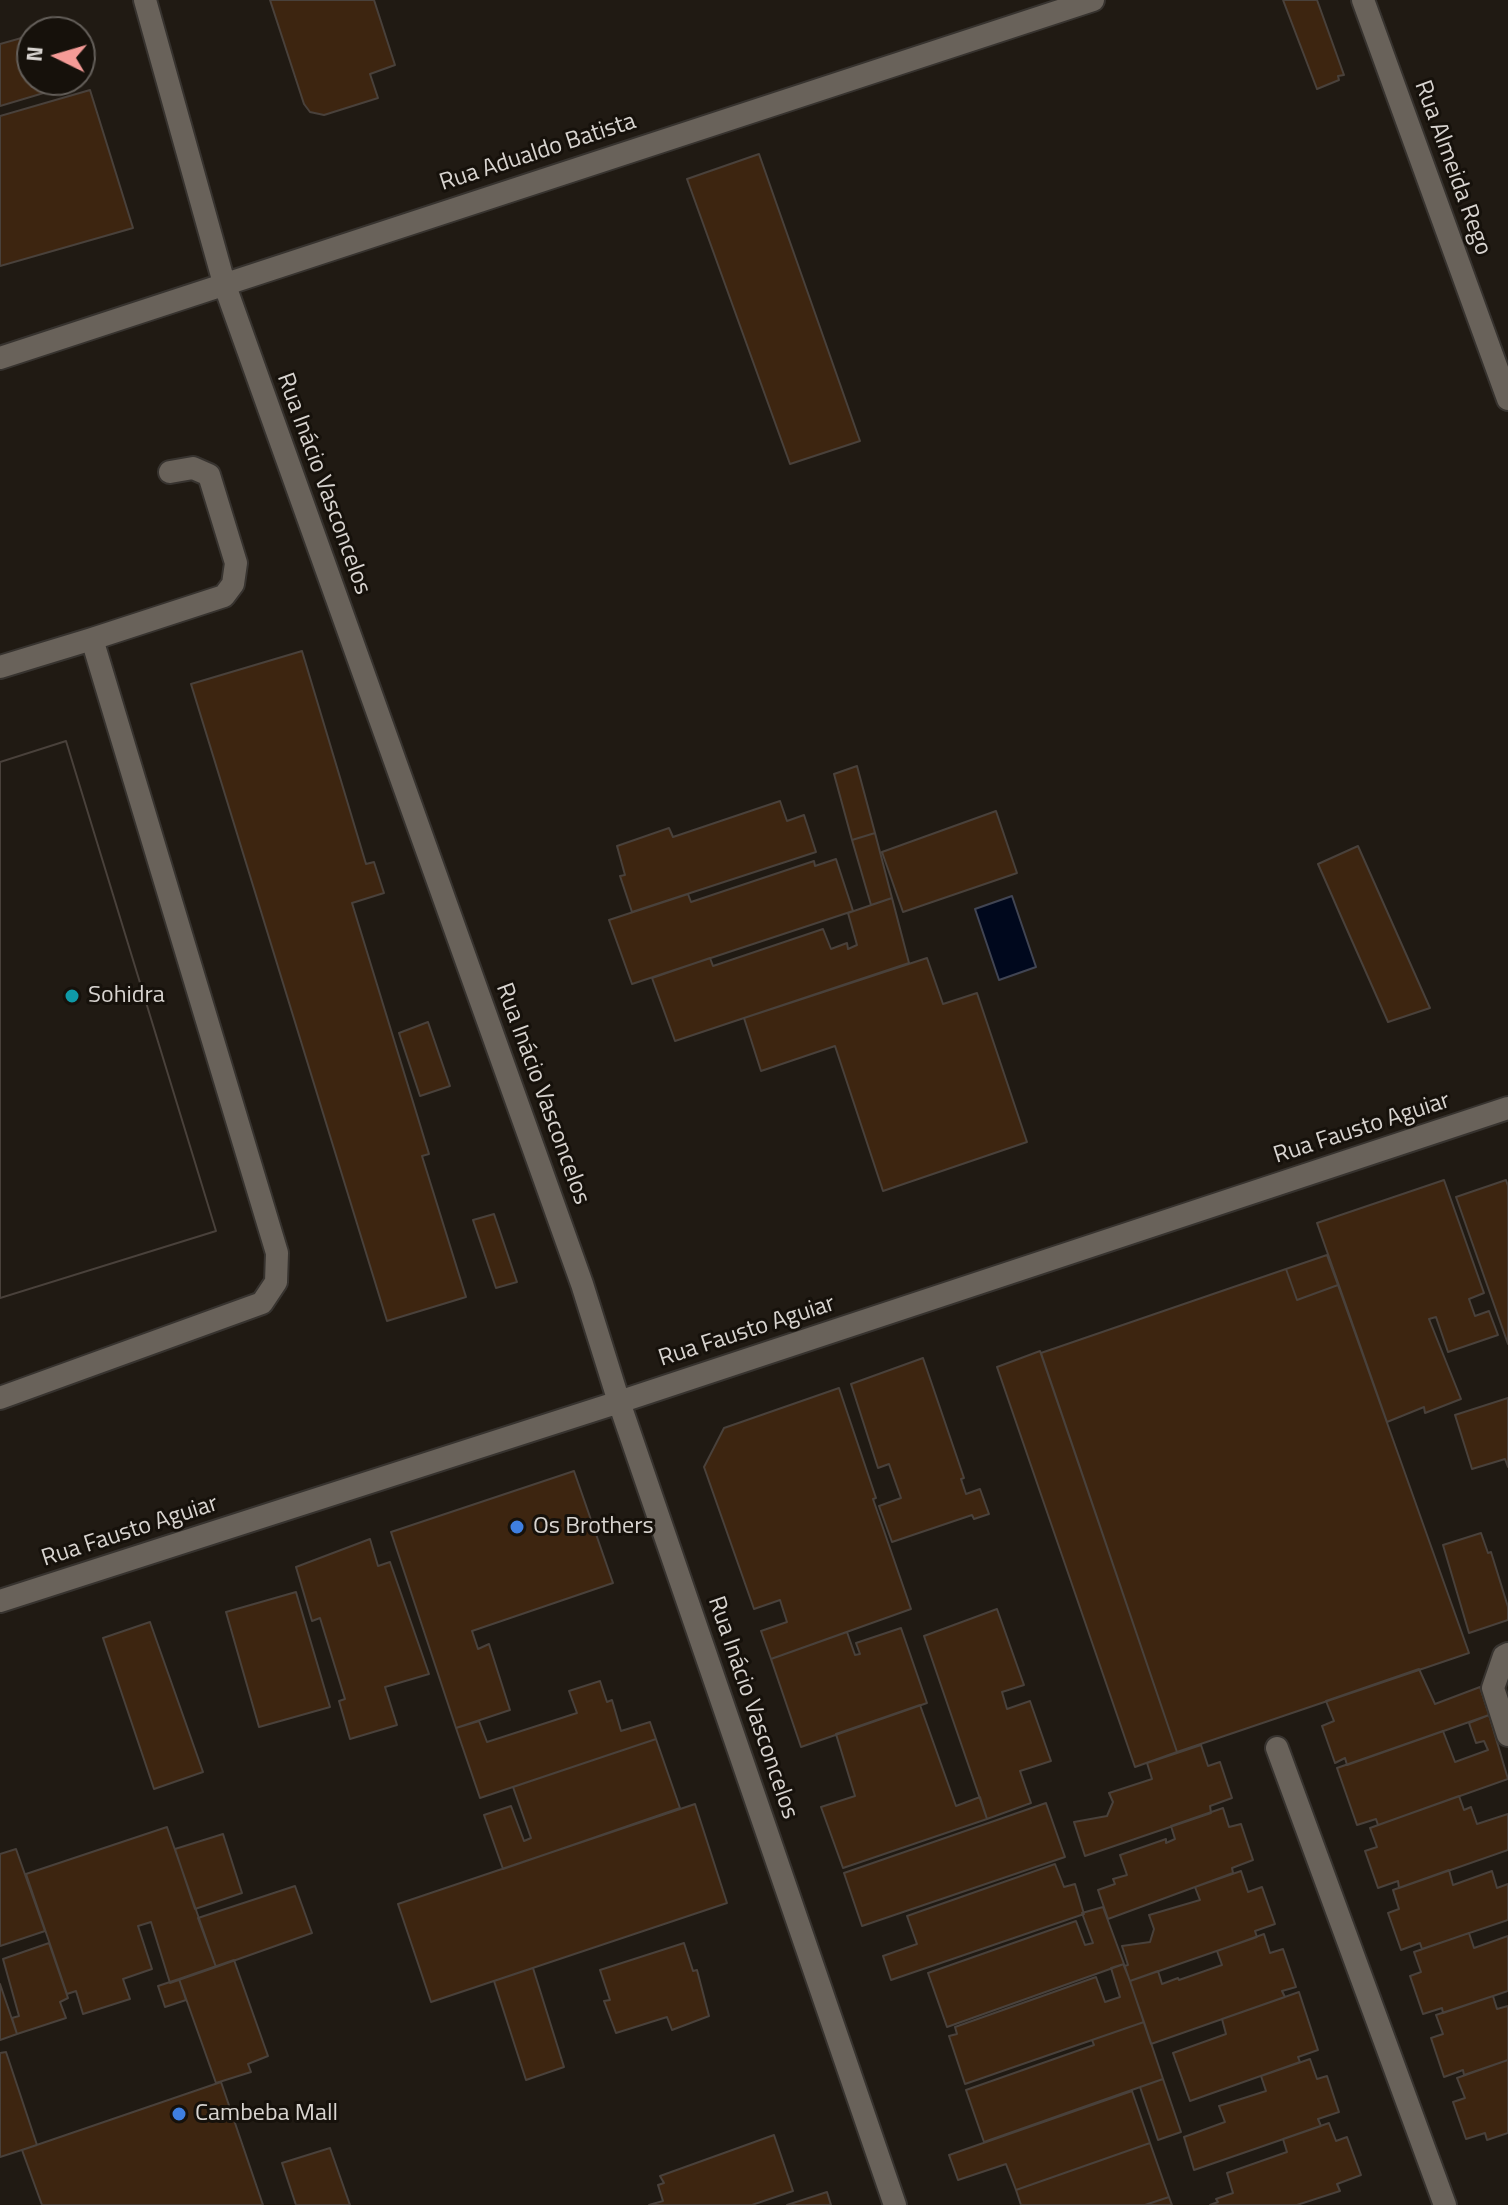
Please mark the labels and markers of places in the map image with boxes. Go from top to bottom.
place label: Sohidra [88,982,165,1010]
marker: Sohidra [63,987,81,1005]
place label: Os Brothers [533,1513,654,1541]
marker: Os Brothers [508,1518,526,1536]
place label: Cambeba Mall [195,2100,338,2128]
marker: Cambeba Mall [170,2105,188,2123]

